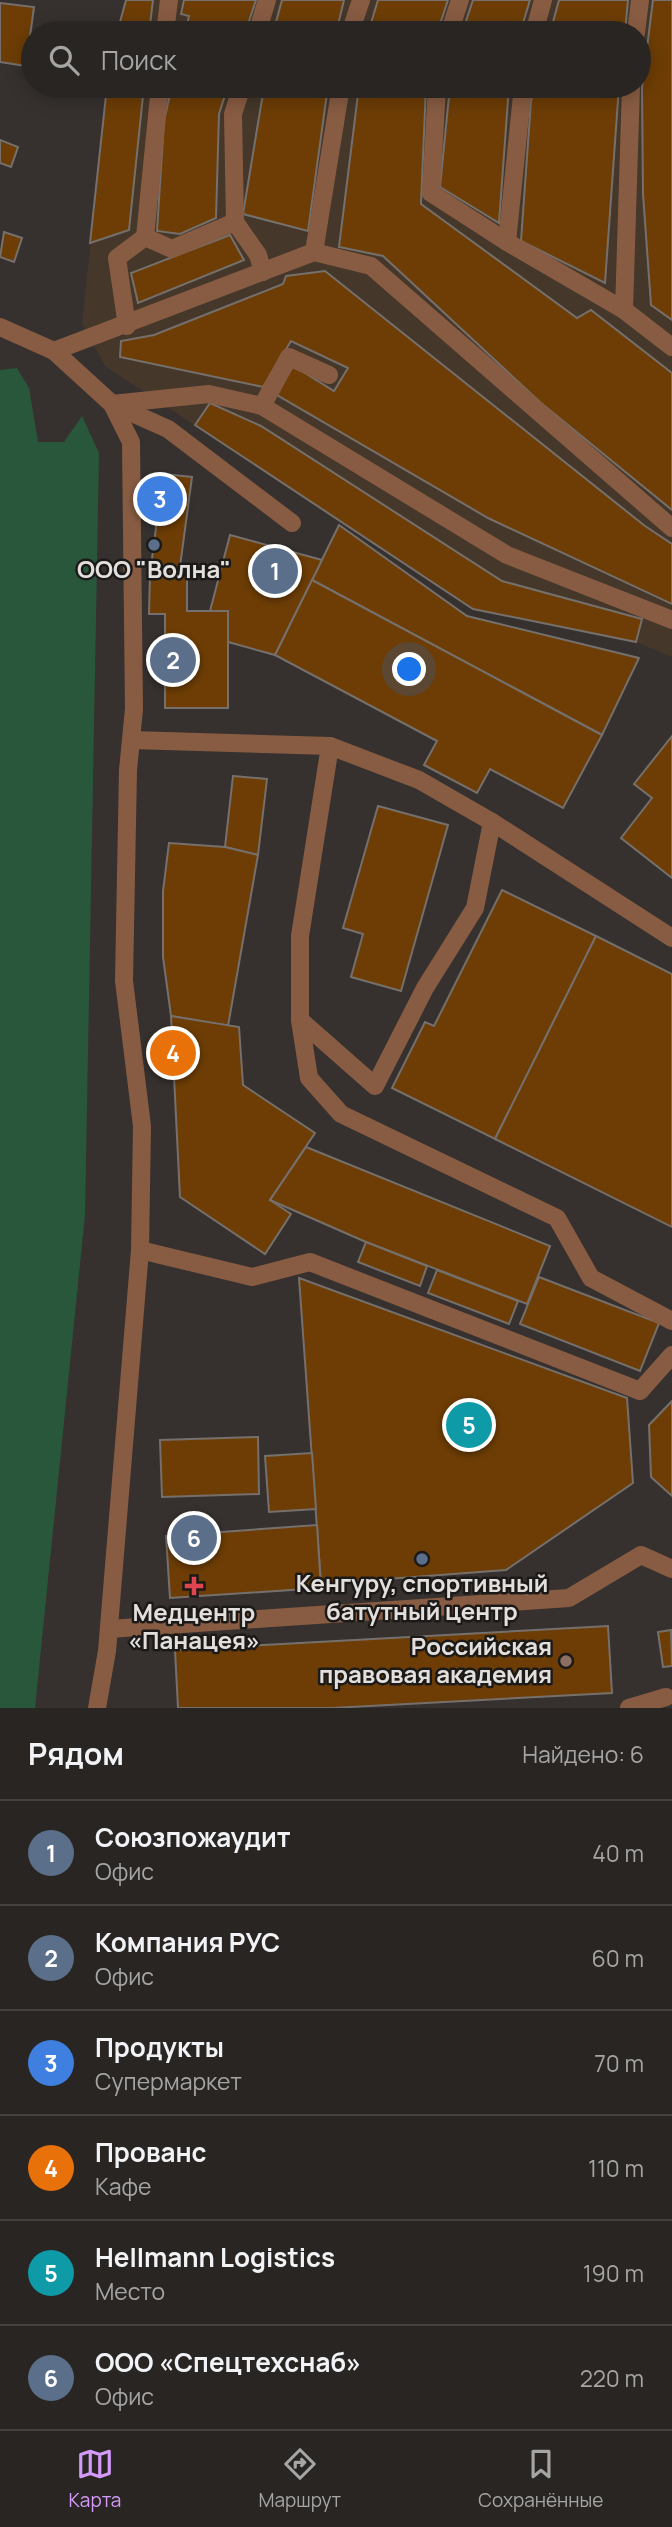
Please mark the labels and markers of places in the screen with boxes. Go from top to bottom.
pin: 3 [137,473,183,525]
marker: ООО "Волна" [146,537,162,553]
pin: 1 [252,545,298,597]
place label: ООО "Волна" [77,552,231,585]
pin: 2 [150,634,196,686]
pin: 4 [150,1027,196,1079]
pin: 5 [446,1399,492,1451]
pin: 6 [171,1512,217,1564]
marker: Кенгуру, спортивный батутный центр [414,1551,430,1567]
place label: Кенгуру, спортивный батутный центр [296,1566,548,1627]
marker: Медцентр «Панацея» [184,1576,204,1596]
place label: Медцентр «Панацея» [128,1595,260,1656]
place label: Российская правовая академия [319,1629,552,1690]
marker: Российская правовая академия [558,1653,574,1669]

